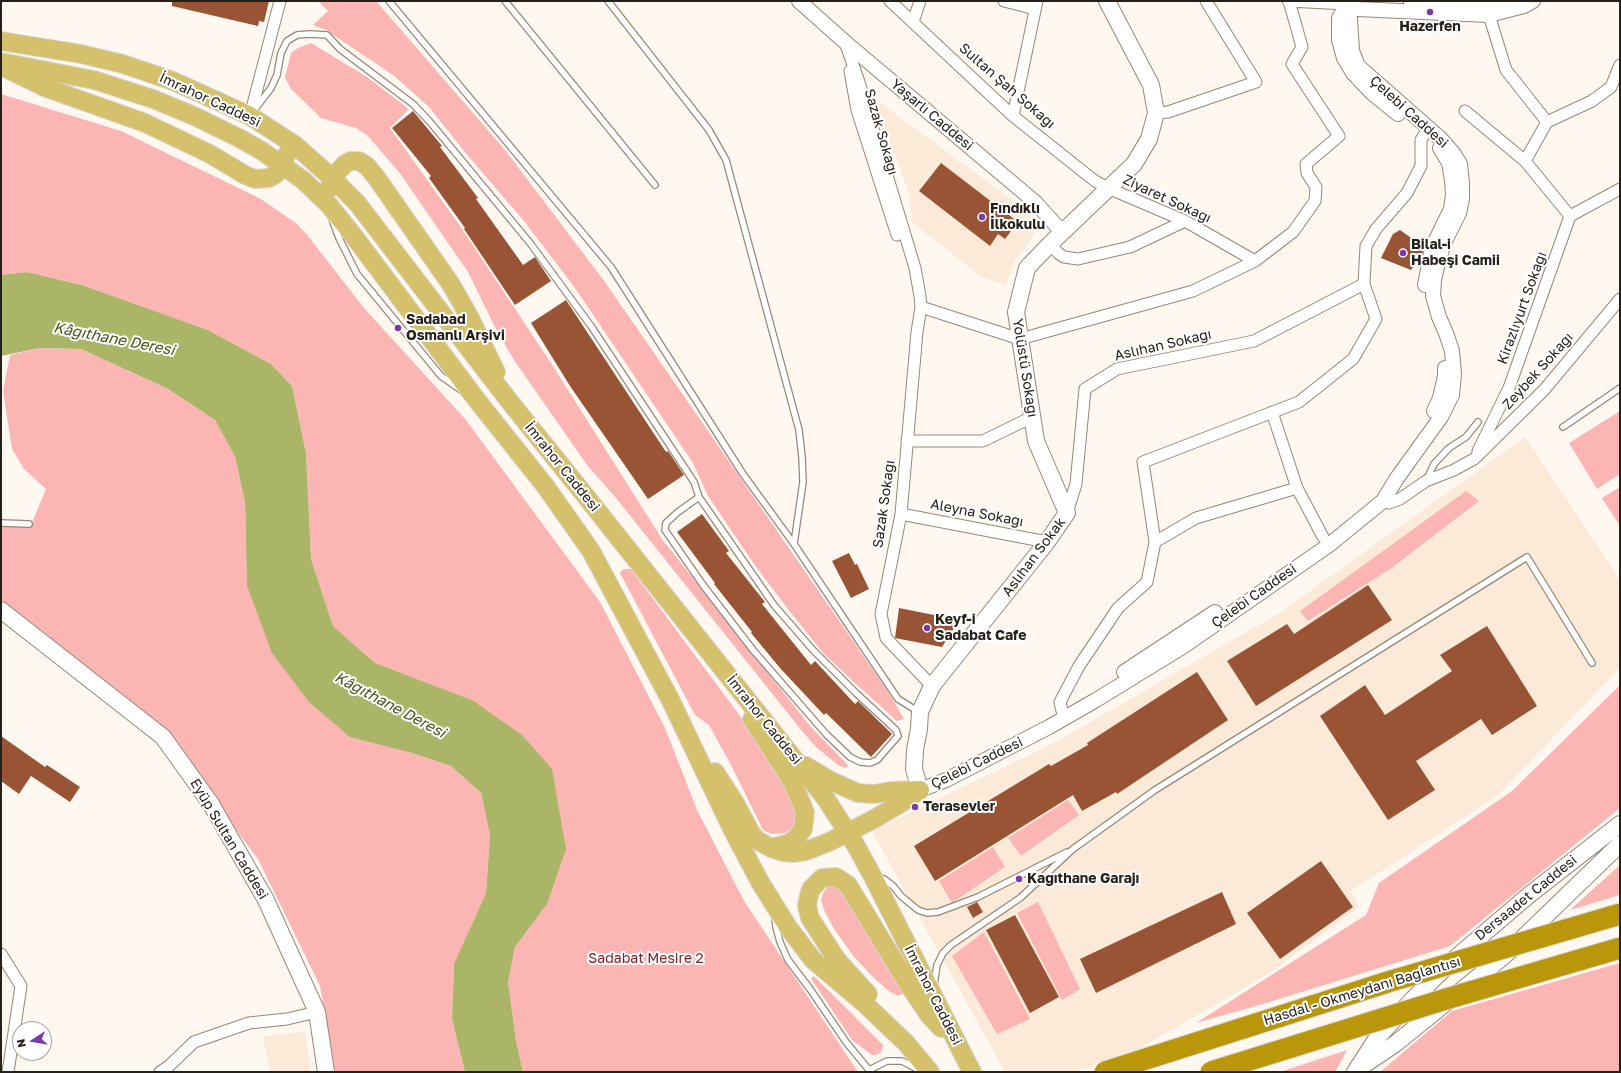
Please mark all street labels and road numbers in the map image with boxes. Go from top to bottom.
street label: Sultan Şah Sokağı [956,40,1058,132]
street label: İmrahor Caddesi [157,69,263,131]
street label: Çelebi Caddesi [1366,72,1452,152]
street label: Yaşarlı Caddesi [887,76,977,154]
street label: Sazak Sokağı [861,87,901,177]
street label: Ziyaret Sokağı [1120,171,1214,227]
street label: Kirazlıyurt Sokağı [1494,249,1550,367]
street label: Yolüstü Sokağı [1009,318,1041,418]
street label: Aslıhan Sokağı [1113,326,1213,364]
street label: Zeybek Sokağı [1499,329,1577,413]
street label: İmrahor Caddesi [521,419,603,515]
street label: Sazak Sokağı [870,459,898,549]
street label: Aleyna Sokağı [929,496,1025,530]
street label: Aslıhan Sokak [999,514,1069,600]
street label: Çelebi Caddesi [1208,560,1300,632]
street label: İmrahor Caddesi [723,672,805,768]
street label: Çelebi Caddesi [928,734,1026,792]
street label: Eyüp Sultan Caddesi [186,776,272,902]
street label: Dersaadet Caddesi [1472,852,1580,944]
street label: İmrahor Caddesi [901,942,965,1048]
street label: Hasdal - Okmeydanı Bağlantısı [1262,953,1462,1029]

